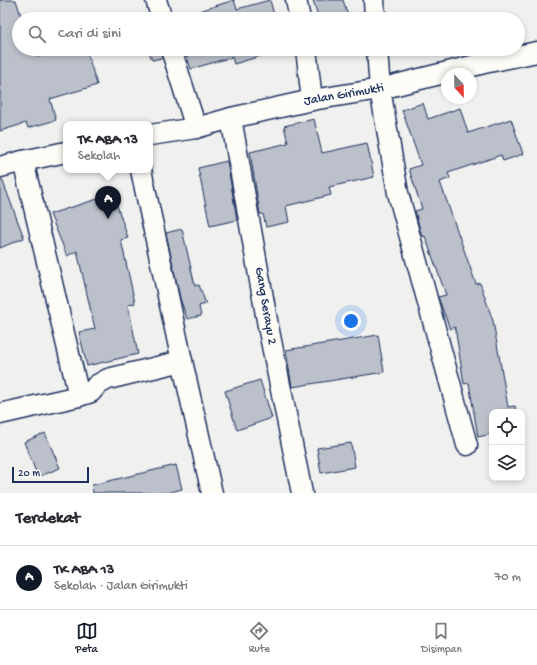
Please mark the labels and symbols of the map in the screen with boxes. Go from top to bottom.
north arrow [441,68,477,104]
street label: Jalan Girimukti [303,81,385,109]
pin: A [95,186,121,219]
street label: Gang Serayu 2 [251,266,279,347]
your location [341,311,361,331]
scale bar [12,465,89,484]

